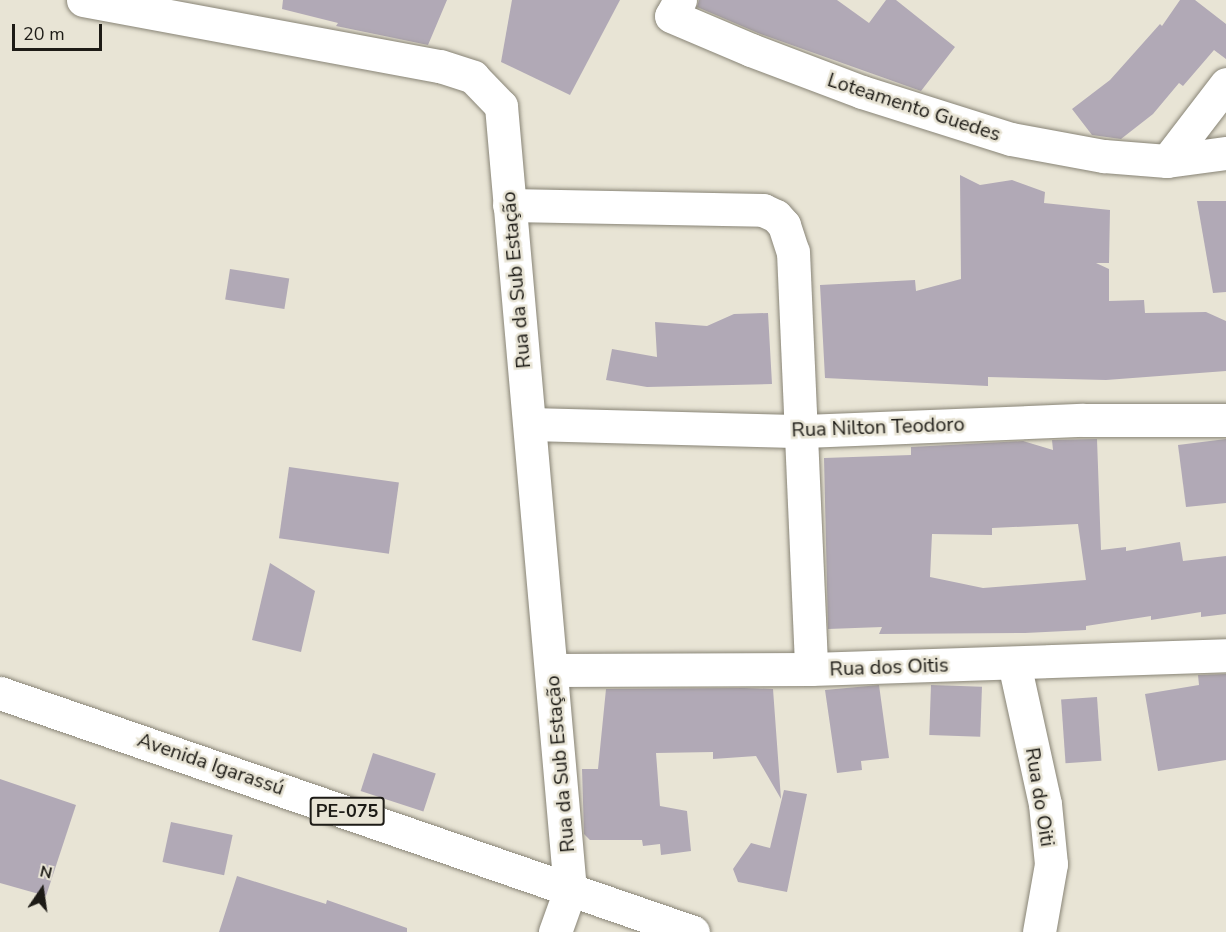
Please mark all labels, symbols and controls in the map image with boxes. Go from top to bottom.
scale bar [15,12,105,50]
text: 20 m [23,22,65,46]
street label: Loteamento Guedes [824,68,1004,146]
street label: Rua da Sub Estação [496,190,536,370]
street label: Rua Nilton Teodoro [791,412,965,442]
street label: Rua dos Oitis [829,653,949,681]
street label: Rua da Sub Estação [540,674,580,854]
street label: Avenida Igarassú [134,728,288,800]
street label: Rua do Oiti [1020,746,1060,848]
road number: PE-075 [310,796,385,826]
north arrow [12,860,72,920]
text: N [38,860,54,885]

